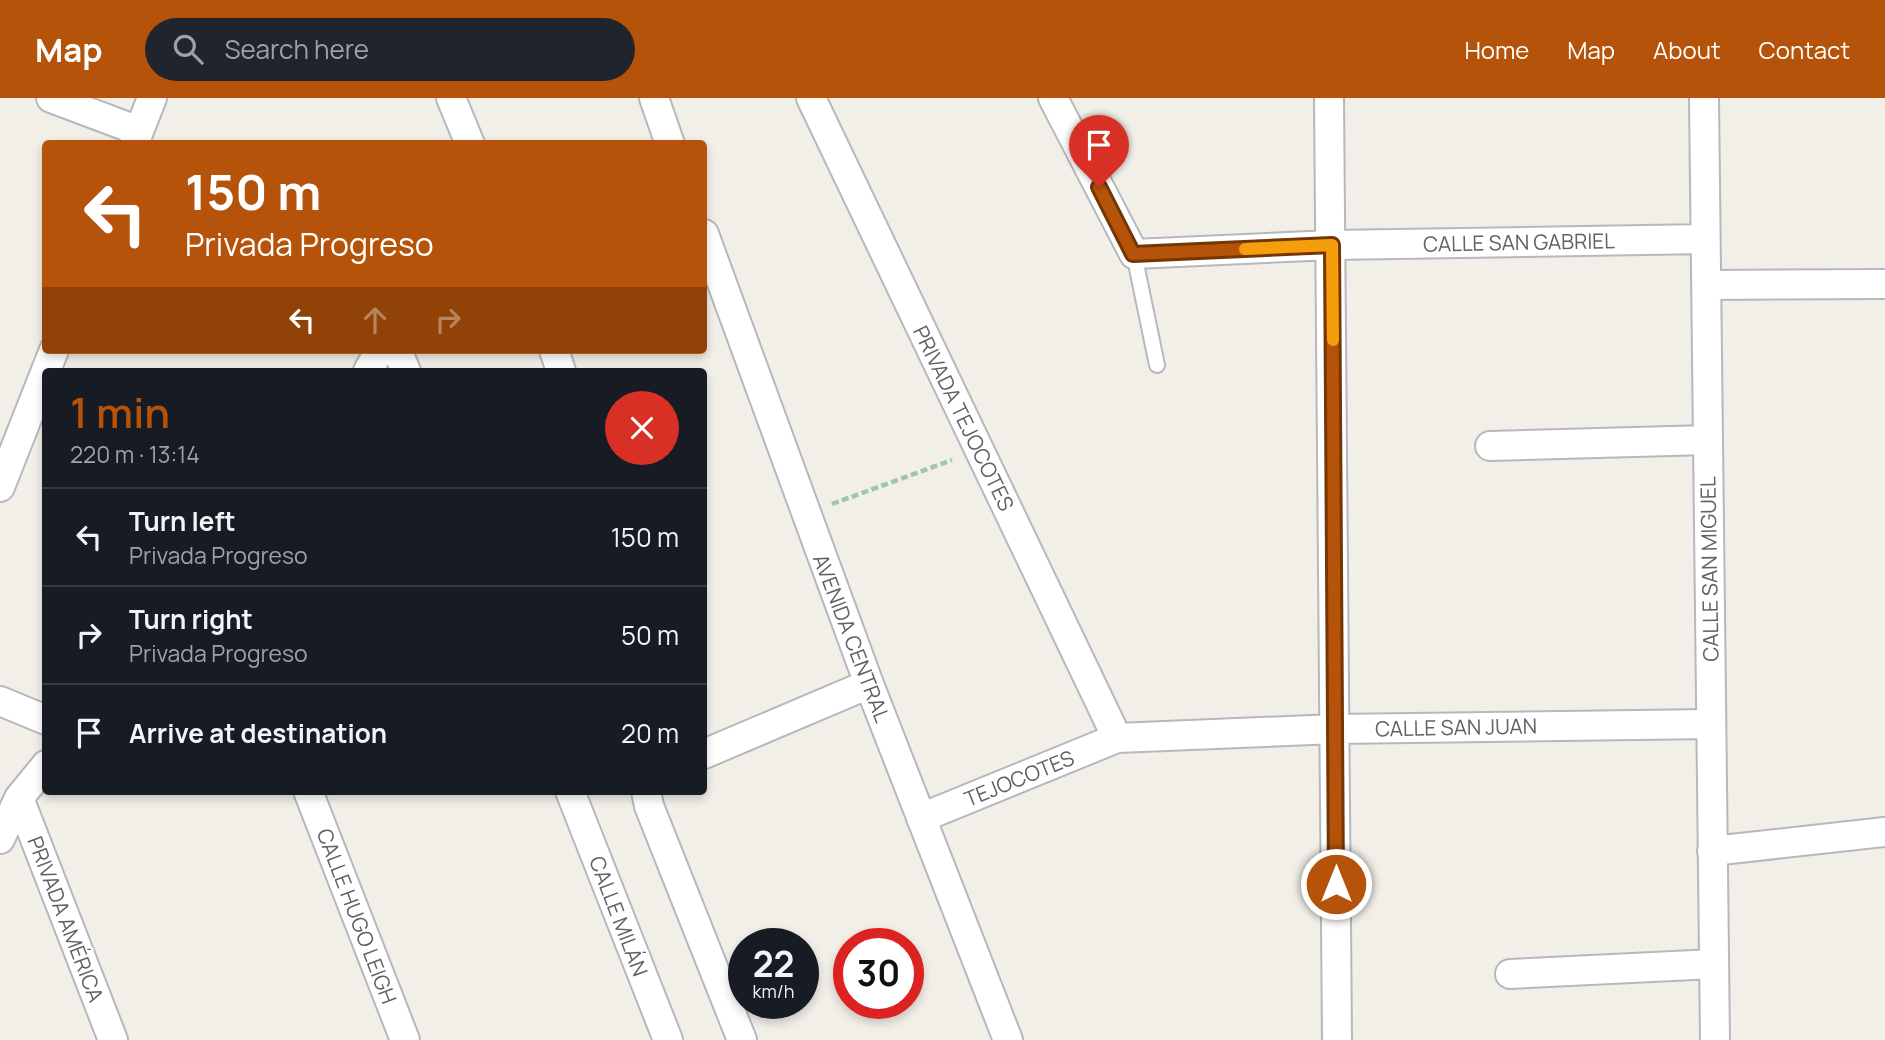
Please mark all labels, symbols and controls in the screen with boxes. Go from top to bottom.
search box [145,18,635,81]
text: Map [35,27,103,72]
icon: search [169,30,207,68]
text: Search here [225,31,369,67]
text: Home [1464,33,1529,66]
text: Map [1567,33,1615,66]
text: About [1653,33,1721,66]
text: Contact [1759,33,1850,66]
pin [1069,115,1129,187]
icon: arrive [1080,126,1118,164]
text: 150 m [185,158,321,225]
icon: left [70,168,161,259]
text: Privada Progreso [185,222,434,266]
street label: CALLE SAN GABRIEL [1423,226,1615,258]
icon: left [283,301,321,339]
icon: ahead [356,301,394,339]
icon: right [429,301,467,339]
street label: PRIVADA TEJOCOTES [907,321,1021,515]
text: 1 min [70,383,170,441]
button: close [605,391,679,465]
text: 220 m · 13:14 [70,438,200,470]
street label: CALLE SAN MIGUEL [1693,476,1725,662]
text: Turn left [129,503,236,539]
icon: left [70,518,108,556]
text: 150 m [611,519,679,555]
text: Privada Progreso [129,539,308,571]
street label: AVENIDA CENTRAL [807,550,897,726]
text: Turn right [129,601,253,637]
icon: right [70,616,108,654]
text: 50 m [621,617,679,653]
text: Privada Progreso [129,637,308,669]
street label: CALLE SAN JUAN [1375,712,1537,742]
icon: arrive [70,714,108,752]
text: Arrive at destination [129,715,387,751]
text: 20 m [621,715,679,751]
street label: TEJOCOTES [960,743,1078,813]
street label: CALLE HUGO LEIGH [311,824,403,1008]
street label: PRIVADA AMÉRICA [21,832,111,1006]
position arrow [1299,847,1373,921]
street label: CALLE MILÁN [583,852,655,980]
speed limit sign: 30 [833,928,924,1019]
text: 22 [753,940,794,988]
text: km/h [753,979,794,1003]

